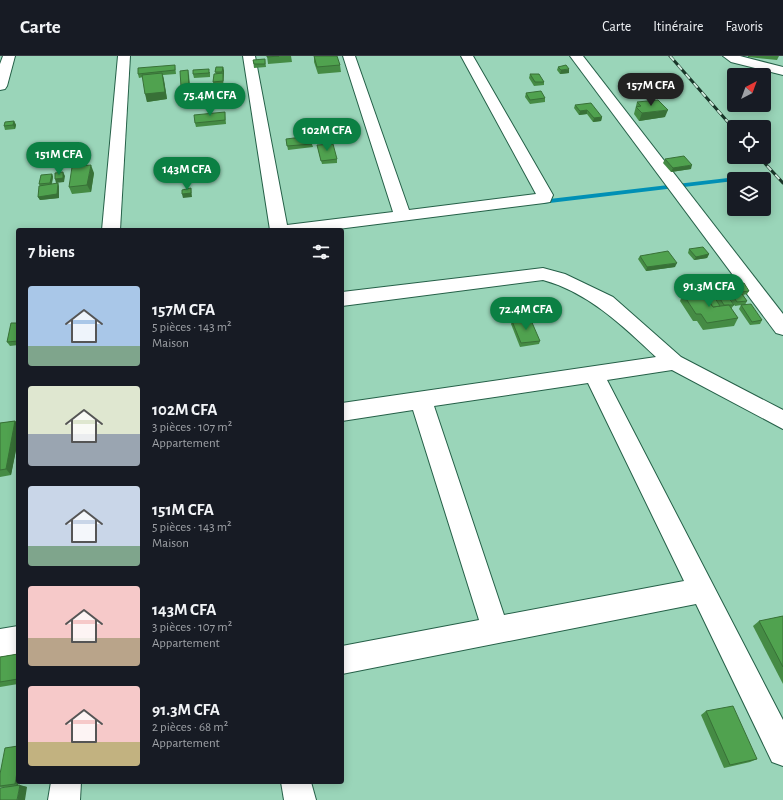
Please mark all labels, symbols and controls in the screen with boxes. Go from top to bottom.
text: Carte [20,18,61,37]
text: Carte [602,20,631,34]
text: Itinéraire [653,20,703,34]
text: Favoris [725,20,763,34]
north arrow [727,68,771,112]
map controls [727,68,771,216]
pin: 157M CFA [610,73,692,107]
text: 157M CFA [627,79,675,92]
pin: 75.4M CFA [164,83,256,117]
text: 75.4M CFA [183,89,237,102]
pin: 102M CFA [286,118,368,152]
button: locate [727,120,771,164]
text: 102M CFA [302,124,352,137]
pin: 151M CFA [18,142,100,176]
text: 151M CFA [35,148,83,161]
pin: 143M CFA [146,157,228,191]
text: 143M CFA [162,163,212,176]
button: layers [727,172,771,216]
icon: filters [310,241,332,263]
text: 7 biens [28,243,75,260]
pin: 91.3M CFA [663,274,755,308]
text: 91.3M CFA [683,280,735,293]
pin: 72.4M CFA [480,297,572,331]
text: 157M CFA [152,301,215,318]
icon: home [60,302,108,350]
text: 72.4M CFA [499,303,553,316]
text: 5 pièces · 143 m² [152,321,232,334]
text: Maison [152,337,189,350]
text: 102M CFA [152,401,217,418]
icon: home [60,402,108,450]
text: 3 pièces · 107 m² [152,421,232,434]
text: Appartement [152,437,220,450]
text: 151M CFA [152,501,214,518]
icon: home [60,502,108,550]
text: 5 pièces · 143 m² [152,521,232,534]
text: Maison [152,537,189,550]
text: 143M CFA [152,601,216,618]
icon: home [60,602,108,650]
text: 3 pièces · 107 m² [152,621,232,634]
text: Appartement [152,637,220,650]
text: 91.3M CFA [152,701,220,718]
icon: home [60,702,108,750]
text: 2 pièces · 68 m² [152,721,228,734]
text: Appartement [152,737,220,750]

